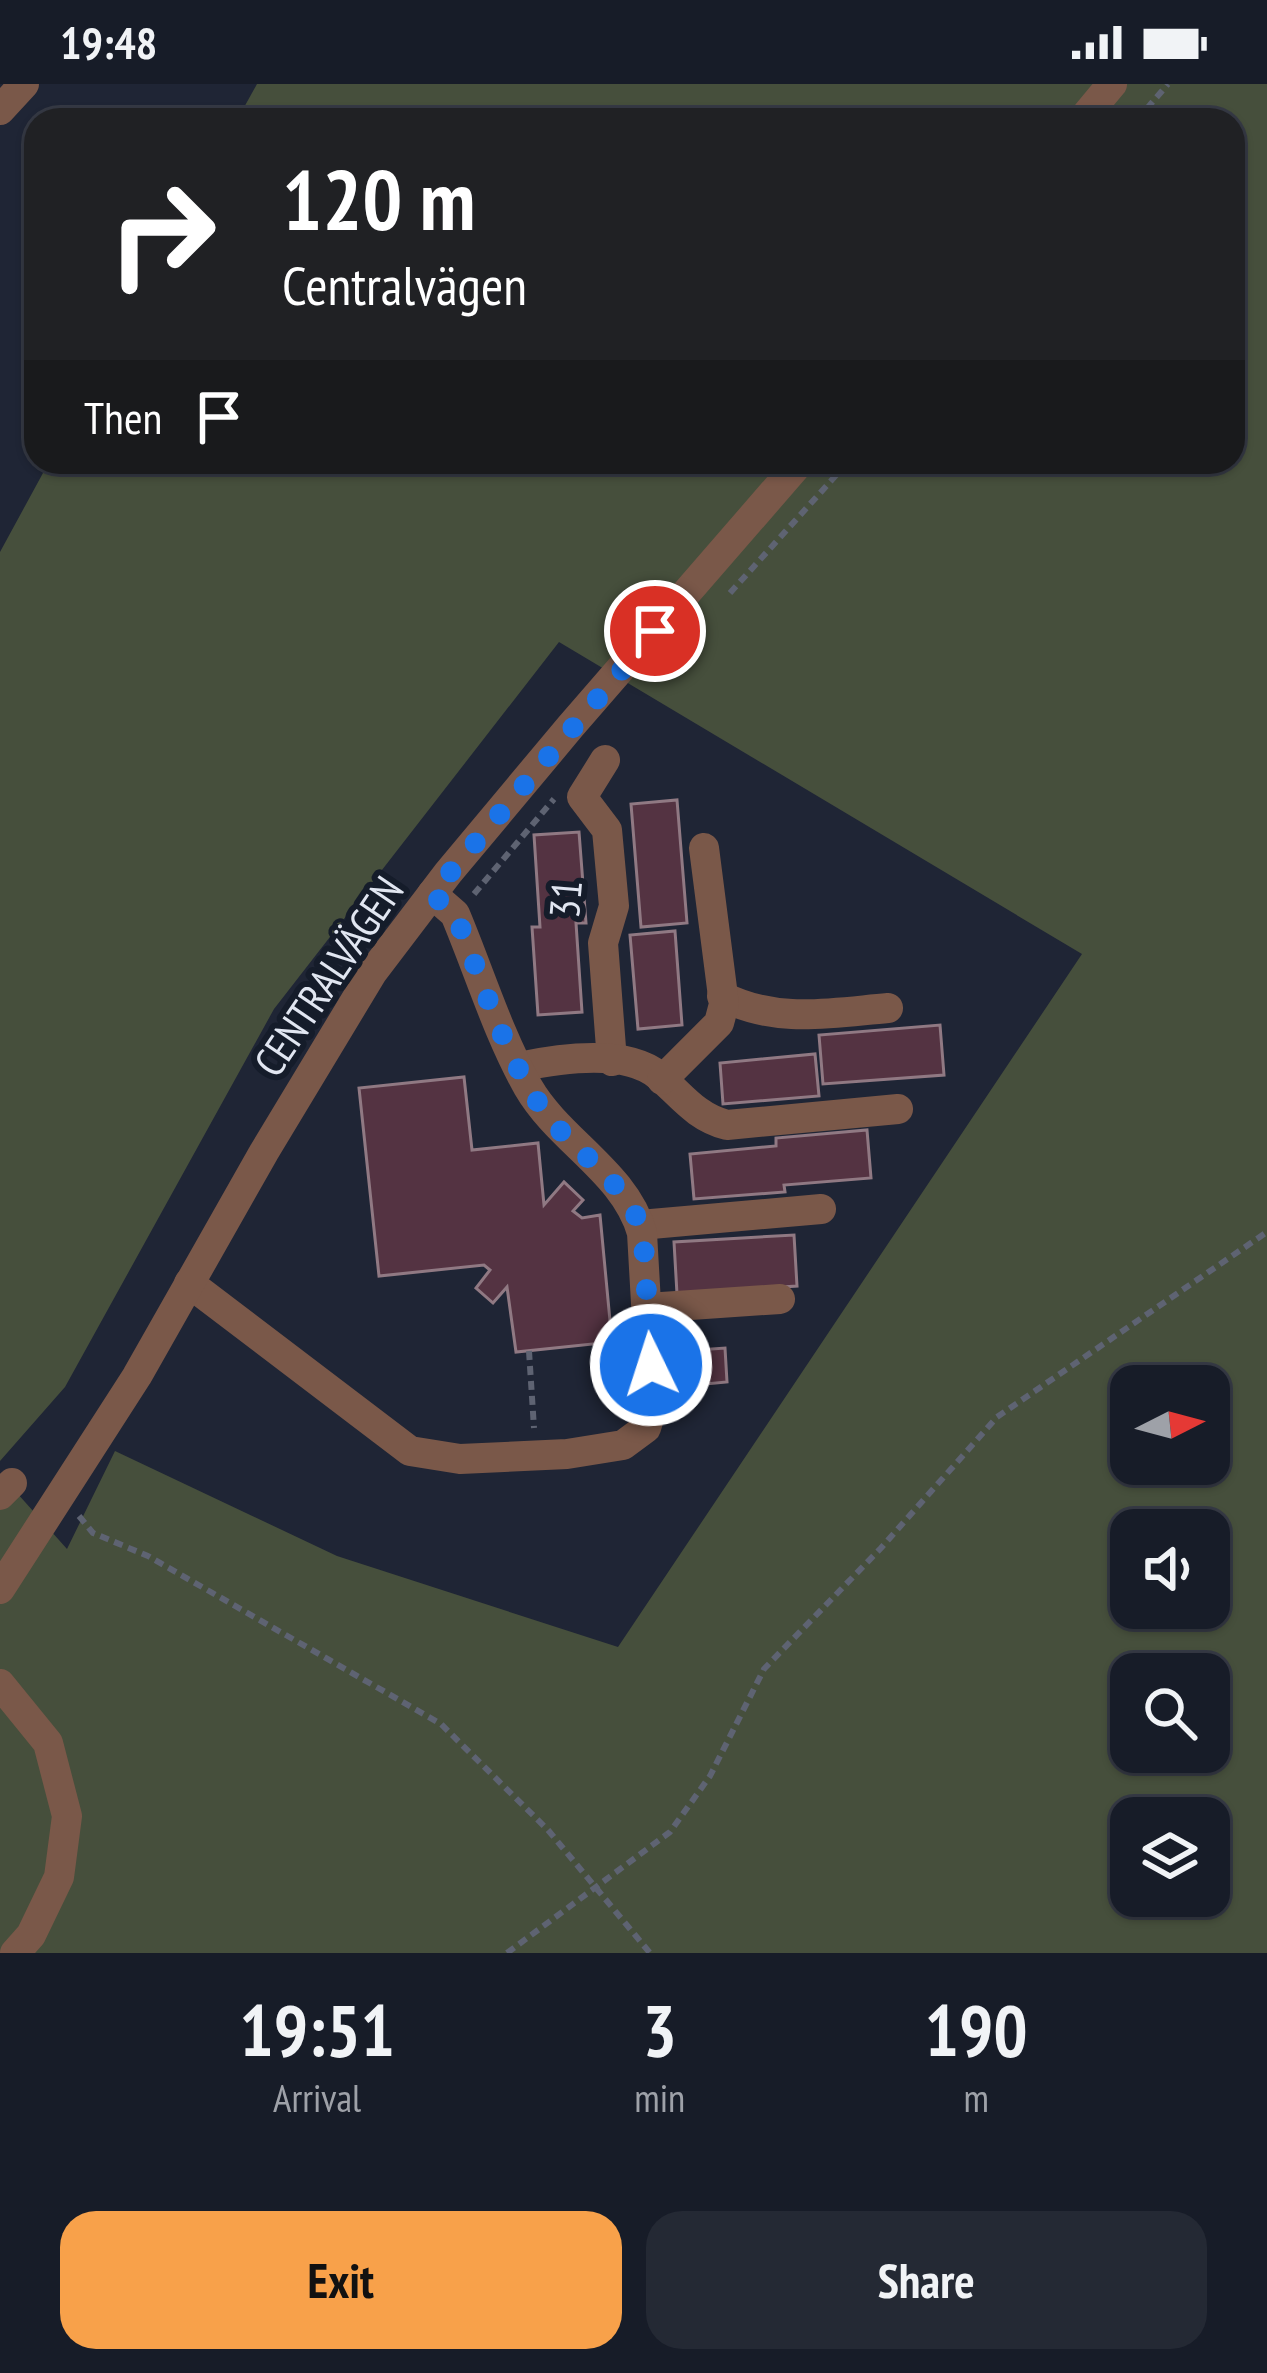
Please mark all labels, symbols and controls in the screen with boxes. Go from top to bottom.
text: 19:48 [60,13,157,71]
text: 120 m [282,144,475,253]
icon: right [84,156,240,312]
text: Centralvägen [282,250,527,320]
icon: arrive [186,384,252,450]
text: Then [84,388,162,446]
pin [604,580,706,682]
icon: arrive [622,598,688,664]
street label: CENTRALVÄGEN [241,865,415,1087]
street label: 31 [536,878,594,920]
position arrow [588,1302,714,1428]
north arrow [1110,1365,1230,1485]
map controls [1110,1365,1230,1917]
button: sound [1110,1509,1230,1629]
button: search [1110,1653,1230,1773]
button: layers [1110,1797,1230,1917]
text: 19:51 [239,1983,395,2076]
text: 3 [643,1983,677,2076]
text: 190 [924,1983,1028,2076]
text: Arrival [273,2072,361,2123]
text: min [634,2072,685,2123]
text: m [963,2072,989,2123]
button: Exit [60,2211,622,2349]
button: Share [646,2211,1207,2349]

